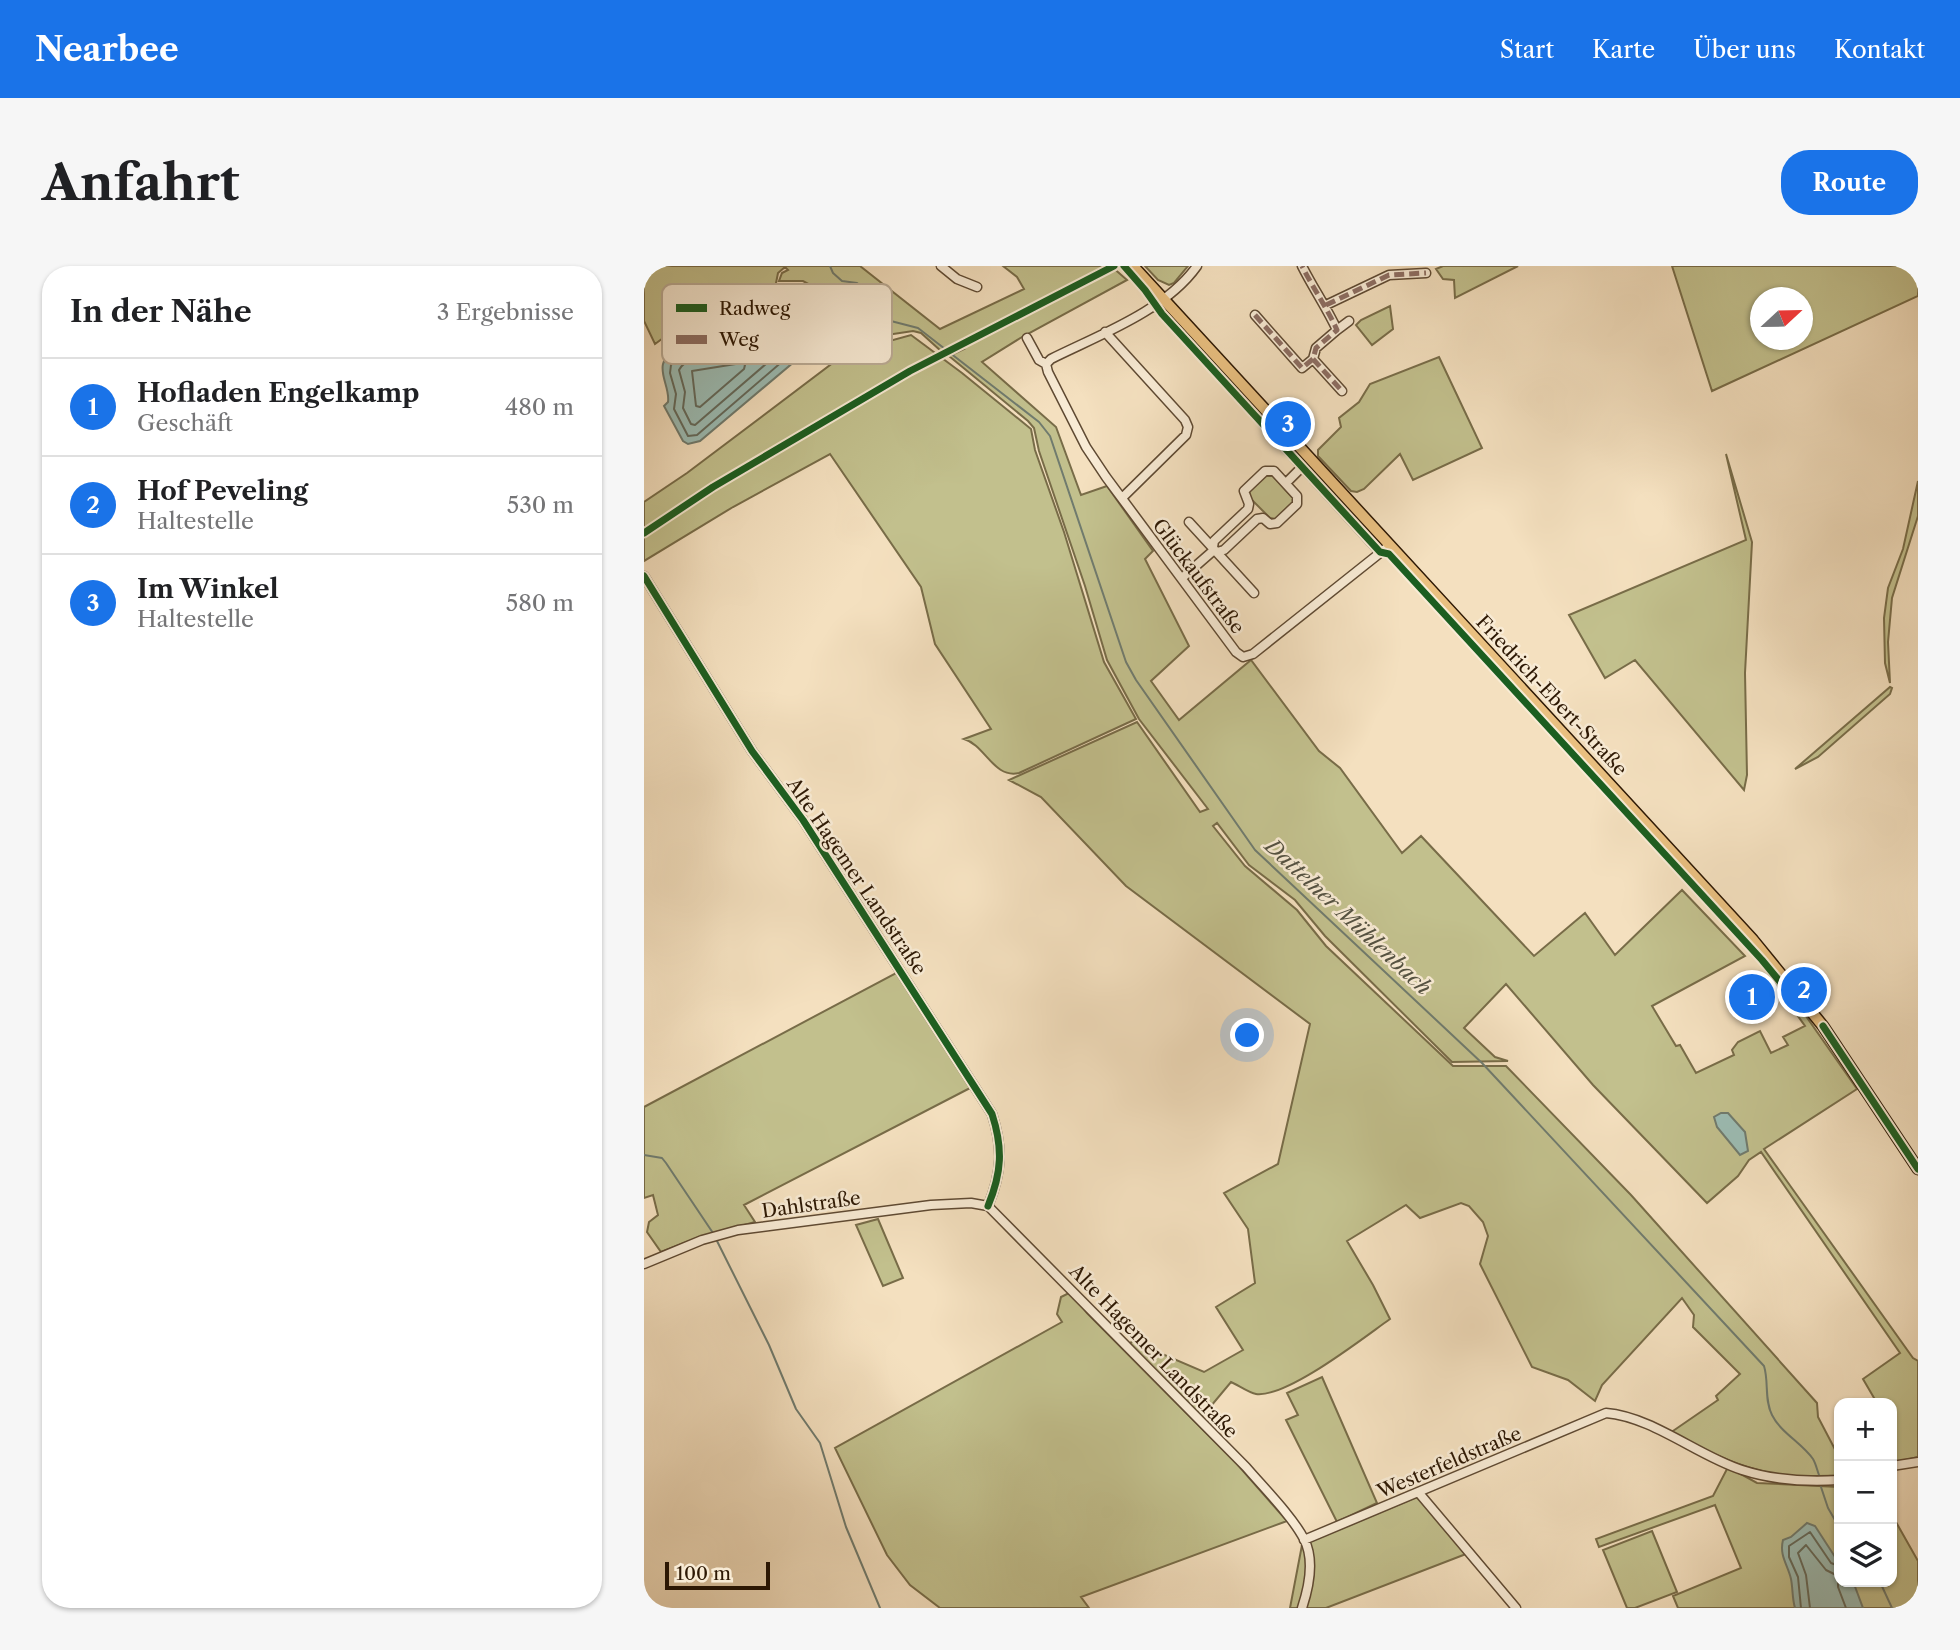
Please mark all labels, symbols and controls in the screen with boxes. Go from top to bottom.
text: Nearbee [35,29,179,70]
text: Start [1500,35,1554,64]
text: Karte [1592,35,1655,64]
text: Über uns [1693,35,1796,64]
text: Kontakt [1834,35,1925,64]
button: Route [1781,150,1918,215]
text: Anfahrt [42,152,240,213]
legend [662,284,892,364]
north arrow [1750,287,1813,350]
text: In der Nähe [70,293,252,330]
text: Radweg [719,297,791,320]
text: 3 Ergebnisse [437,298,574,326]
text: Weg [718,328,760,351]
text: Hofladen Engelkamp [137,377,420,409]
text: 1 [88,393,98,421]
text: 480 m [505,393,574,421]
pin: 3 [1265,398,1311,450]
text: Geschäft [137,409,233,437]
text: Hof Peveling [137,475,308,507]
text: 2 [86,491,100,519]
text: 530 m [507,491,574,519]
text: Haltestelle [137,507,254,535]
street label: Glückaufstraße [1148,514,1249,638]
text: Im Winkel [137,573,279,605]
text: 3 [87,589,100,617]
text: 580 m [506,589,574,617]
text: Haltestelle [137,605,254,633]
street label: Friedrich-Ebert-Straße [1471,610,1632,780]
street label: Alte Hagemer Landstraße [781,773,931,979]
water label: Dattelner Mühlenbach [1259,832,1436,1000]
pin: 2 [1781,964,1827,1016]
pin: 1 [1729,971,1775,1023]
your location [1230,1018,1264,1052]
street label: Dahlstraße [760,1186,862,1223]
street label: Alte Hagemer Landstraße [1064,1259,1243,1443]
map controls [1834,1398,1897,1587]
button: + [1834,1398,1897,1461]
street label: Westerfeldstraße [1373,1422,1525,1504]
button: − [1834,1461,1897,1524]
button: layers [1834,1524,1897,1587]
scale bar [665,1559,770,1591]
text: 100 m [676,1562,731,1585]

